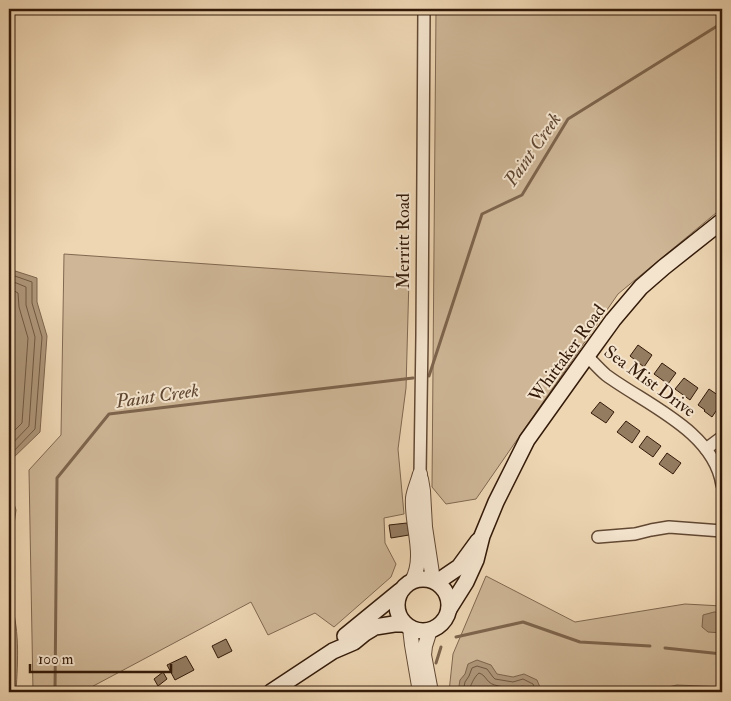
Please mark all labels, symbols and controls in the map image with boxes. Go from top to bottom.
water label: Paint Creek [498,108,567,192]
street label: Merritt Road [392,193,415,289]
street label: Whittaker Road [524,300,611,408]
street label: Sea Mist Drive [599,340,701,423]
water label: Paint Creek [113,378,201,414]
scale bar [30,641,171,673]
text: 100 m [38,650,74,669]

